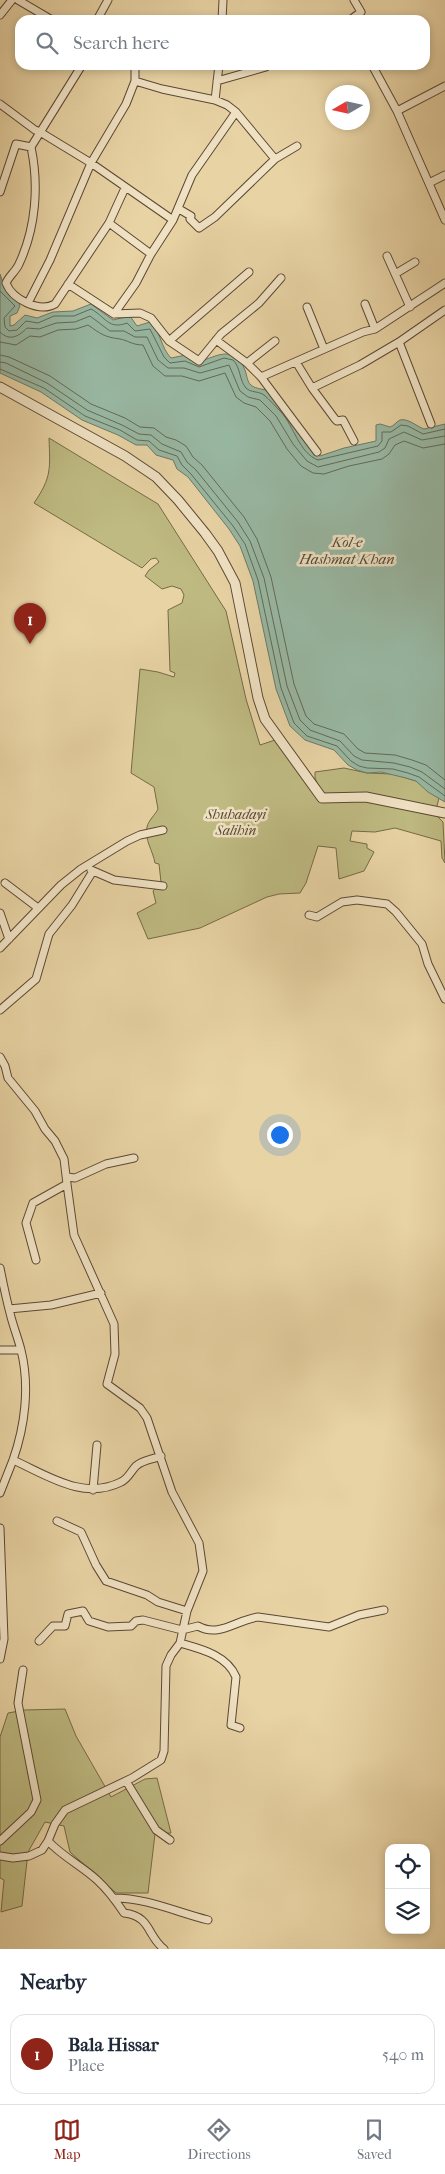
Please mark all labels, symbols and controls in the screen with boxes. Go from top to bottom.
search box [15,15,430,70]
icon: search [33,29,61,57]
text: Search here [73,32,169,54]
north arrow [325,85,370,130]
water label: Kol-e Hashmat Khan [298,533,395,568]
pin: 1 [14,603,46,644]
park label: Shuhadayi Salihin [205,806,267,839]
your location [267,1122,293,1148]
map controls [385,1844,430,1934]
button: locate [385,1844,430,1889]
button: layers [385,1889,430,1934]
text: Nearby [20,1970,86,1994]
text: Bala Hissar [68,2034,159,2056]
text: 1 [34,2045,40,2064]
text: 540 m [382,2045,424,2064]
text: Place [68,2056,104,2075]
tab: Map [53,2116,81,2163]
tab: Directions [188,2116,251,2163]
tab: Saved [357,2116,392,2163]

